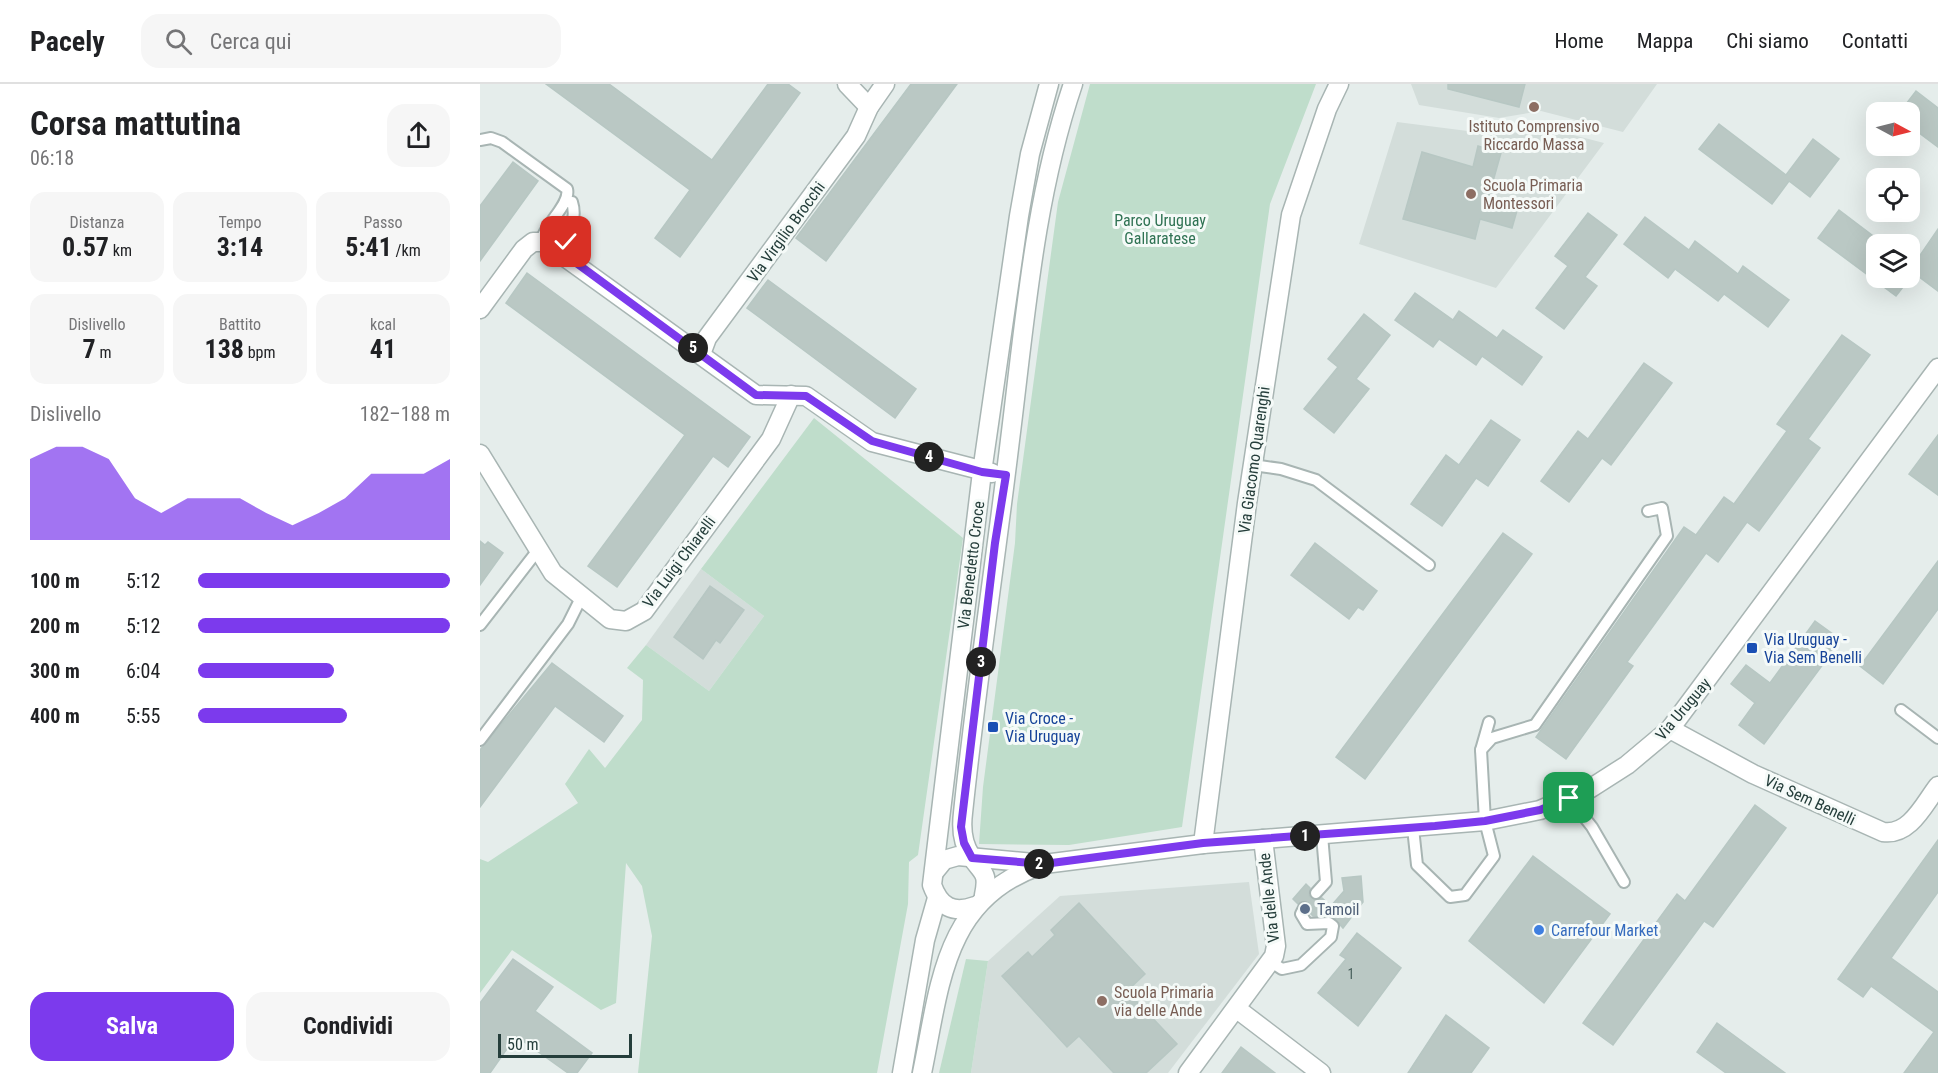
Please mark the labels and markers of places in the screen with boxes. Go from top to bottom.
marker: Istituto Comprensivo Riccardo Massa [1527,100,1541,114]
place label: Istituto Comprensivo Riccardo Massa [1468,117,1600,154]
place label: Scuola Primaria Montessori [1483,176,1583,213]
marker: Scuola Primaria Montessori [1464,187,1478,201]
pin [540,216,591,267]
pin: 5 [678,333,708,363]
pin: 4 [914,442,944,472]
place label: Via Uruguay - Via Sem Benelli [1764,630,1862,667]
marker: Via Uruguay - Via Sem Benelli [1745,641,1759,655]
pin: 3 [966,647,996,677]
place label: Via Croce - Via Uruguay [1005,709,1081,746]
marker: Via Croce - Via Uruguay [986,720,1000,734]
pin [1543,772,1594,823]
pin: 1 [1290,821,1320,851]
pin: 2 [1024,849,1054,879]
place label: Tamoil [1317,900,1360,919]
marker: Tamoil [1298,902,1312,916]
place label: Carrefour Market [1551,921,1658,940]
marker: Carrefour Market [1532,923,1546,937]
place label: Scuola Primaria via delle Ande [1114,983,1214,1020]
marker: Scuola Primaria via delle Ande [1095,994,1109,1008]

